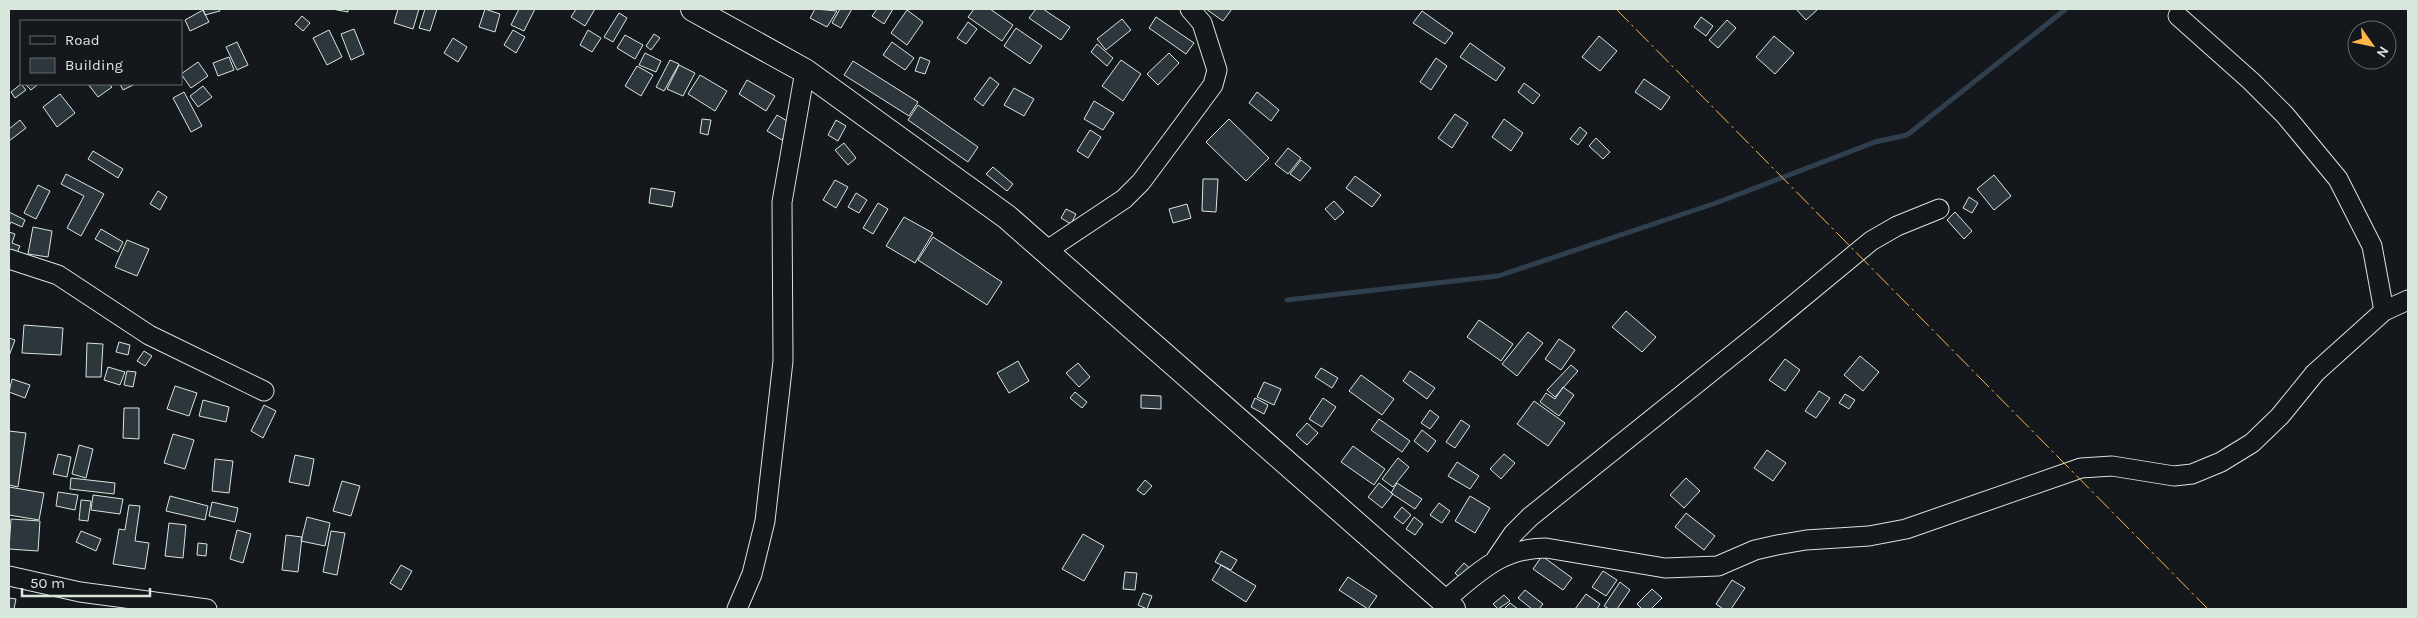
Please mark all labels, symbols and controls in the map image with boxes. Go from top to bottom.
legend [20,20,182,85]
north arrow [2347,20,2397,70]
text: Road [65,31,100,49]
text: N [2373,43,2392,61]
text: Building [65,56,123,74]
scale bar [22,566,150,598]
text: 50 m [30,574,65,592]

